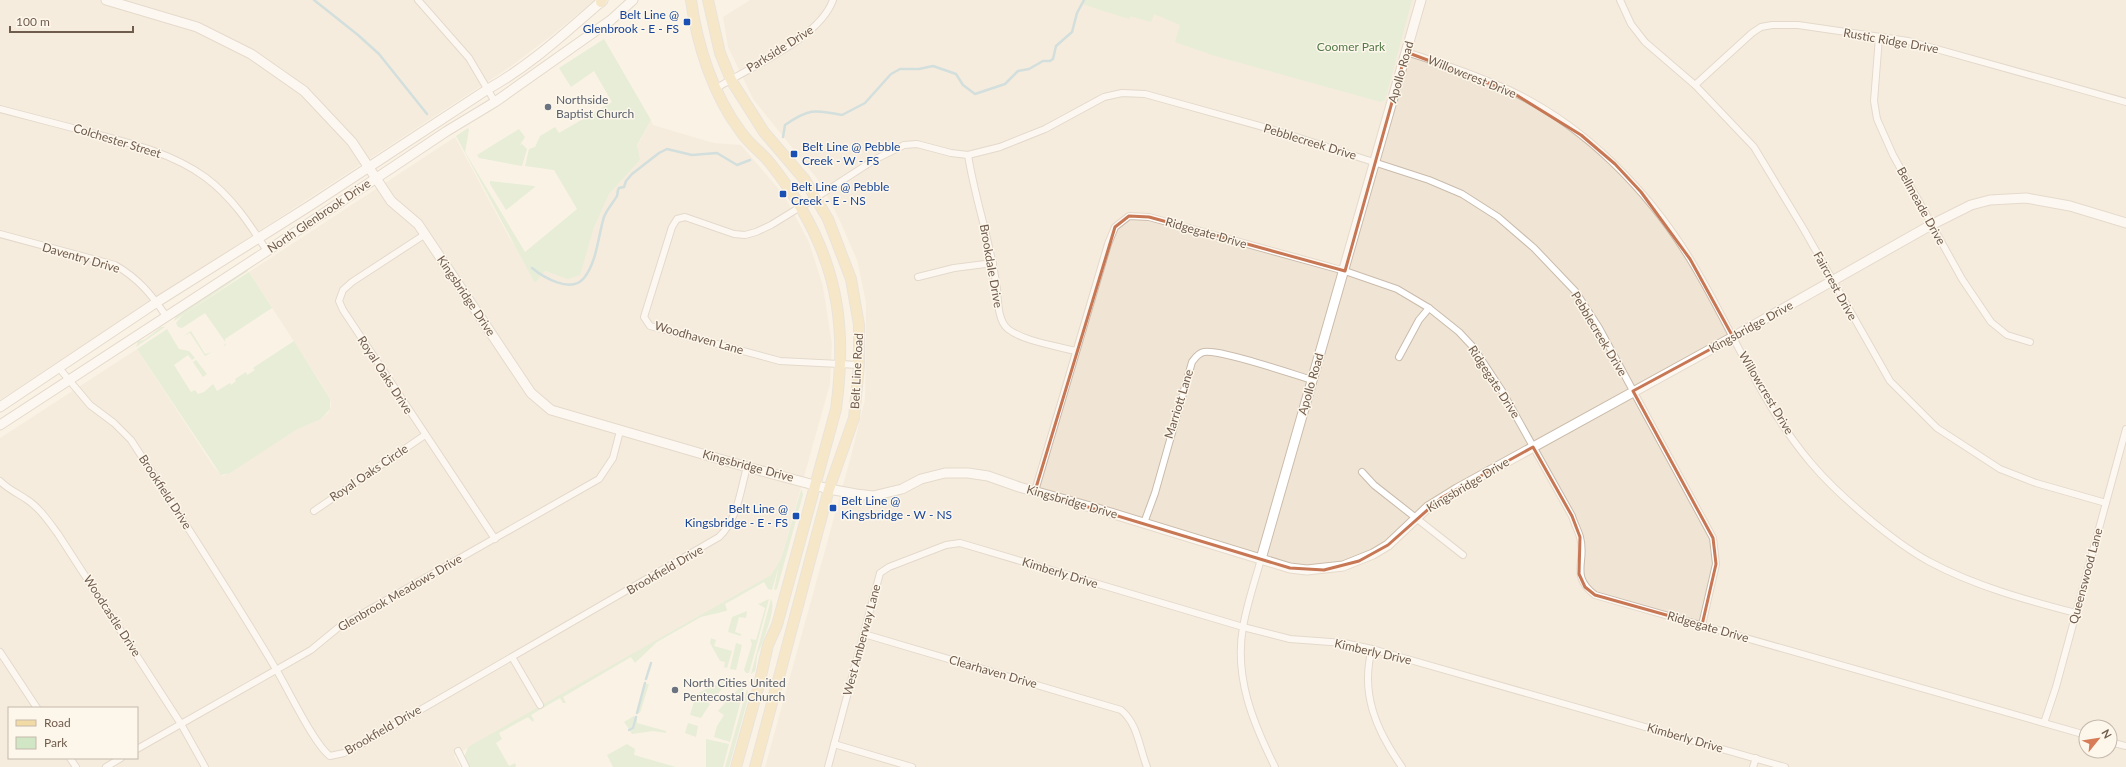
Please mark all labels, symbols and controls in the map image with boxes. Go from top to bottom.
place label: Belt Line @ Glenbrook - E - FS [583,7,679,36]
scale bar [10,8,133,34]
text: 100 m [16,14,50,29]
marker: Belt Line @ Glenbrook - E - FS [682,17,692,27]
street label: Parkside Drive [743,22,816,75]
street label: Rustic Ridge Drive [1842,25,1940,56]
park label: Coomer Park [1317,39,1386,54]
street label: Apollo Road [1385,39,1417,105]
street label: Willowcrest Drive [1426,52,1519,101]
place label: Northside Baptist Church [556,92,634,121]
marker: Northside Baptist Church [543,102,553,112]
street label: Colchester Street [71,120,163,161]
street label: Pebblecreek Drive [1262,120,1358,163]
place label: Belt Line @ Pebble Creek - W - FS [802,139,900,168]
marker: Belt Line @ Pebble Creek - W - FS [789,149,799,159]
street label: Bellmeade Drive [1894,164,1949,247]
street label: North Glenbrook Drive [264,176,373,256]
place label: Belt Line @ Pebble Creek - E - NS [791,179,889,208]
marker: Belt Line @ Pebble Creek - E - NS [778,189,788,199]
street label: Ridgegate Drive [1164,214,1249,251]
street label: Brookdale Drive [977,223,1006,309]
street label: Daventry Drive [41,239,122,276]
street label: Faircrest Drive [1810,249,1860,323]
street label: Kingsbridge Drive [434,253,499,339]
street label: Pebblecreek Drive [1568,289,1631,379]
street label: Kingsbridge Drive [1706,297,1795,356]
street label: Woodhaven Lane [653,318,745,357]
street label: Royal Oaks Drive [355,333,416,417]
street label: Belt Line Road [847,333,866,409]
street label: Ridgegate Drive [1465,342,1524,421]
street label: Willowcrest Drive [1736,348,1797,437]
street label: Apollo Road [1295,351,1327,417]
street label: Marriott Lane [1161,367,1196,440]
street label: Royal Oaks Circle [327,441,411,504]
street label: Kingsbridge Drive [701,446,795,485]
street label: Brookfield Drive [136,452,195,532]
street label: Kingsbridge Drive [1424,454,1512,515]
street label: Kingsbridge Drive [1025,481,1119,522]
place label: Belt Line @ Kingsbridge - W - NS [841,493,952,522]
place label: Belt Line @ Kingsbridge - E - FS [685,501,788,530]
marker: Belt Line @ Kingsbridge - W - NS [828,503,838,513]
marker: Belt Line @ Kingsbridge - E - FS [791,511,801,521]
street label: Queenswood Lane [2066,526,2106,625]
street label: Brookfield Drive [624,542,706,598]
street label: Glenbrook Meadows Drive [335,551,465,634]
street label: Kimberly Drive [1020,554,1100,591]
street label: Woodcastle Drive [80,572,144,659]
street label: West Amberway Lane [839,582,884,697]
street label: Ridgegate Drive [1666,608,1751,645]
street label: Kimberly Drive [1333,635,1413,668]
street label: Clearhaven Drive [947,652,1039,691]
place label: North Cities United Pentecostal Church [683,675,786,704]
marker: North Cities United Pentecostal Church [670,685,680,695]
street label: Brookfield Drive [342,702,424,758]
legend [8,707,138,759]
text: Road [44,715,71,730]
street label: Kimberly Drive [1645,719,1725,756]
north arrow [2078,719,2118,759]
text: N [2099,727,2115,741]
text: Park [44,735,68,750]

